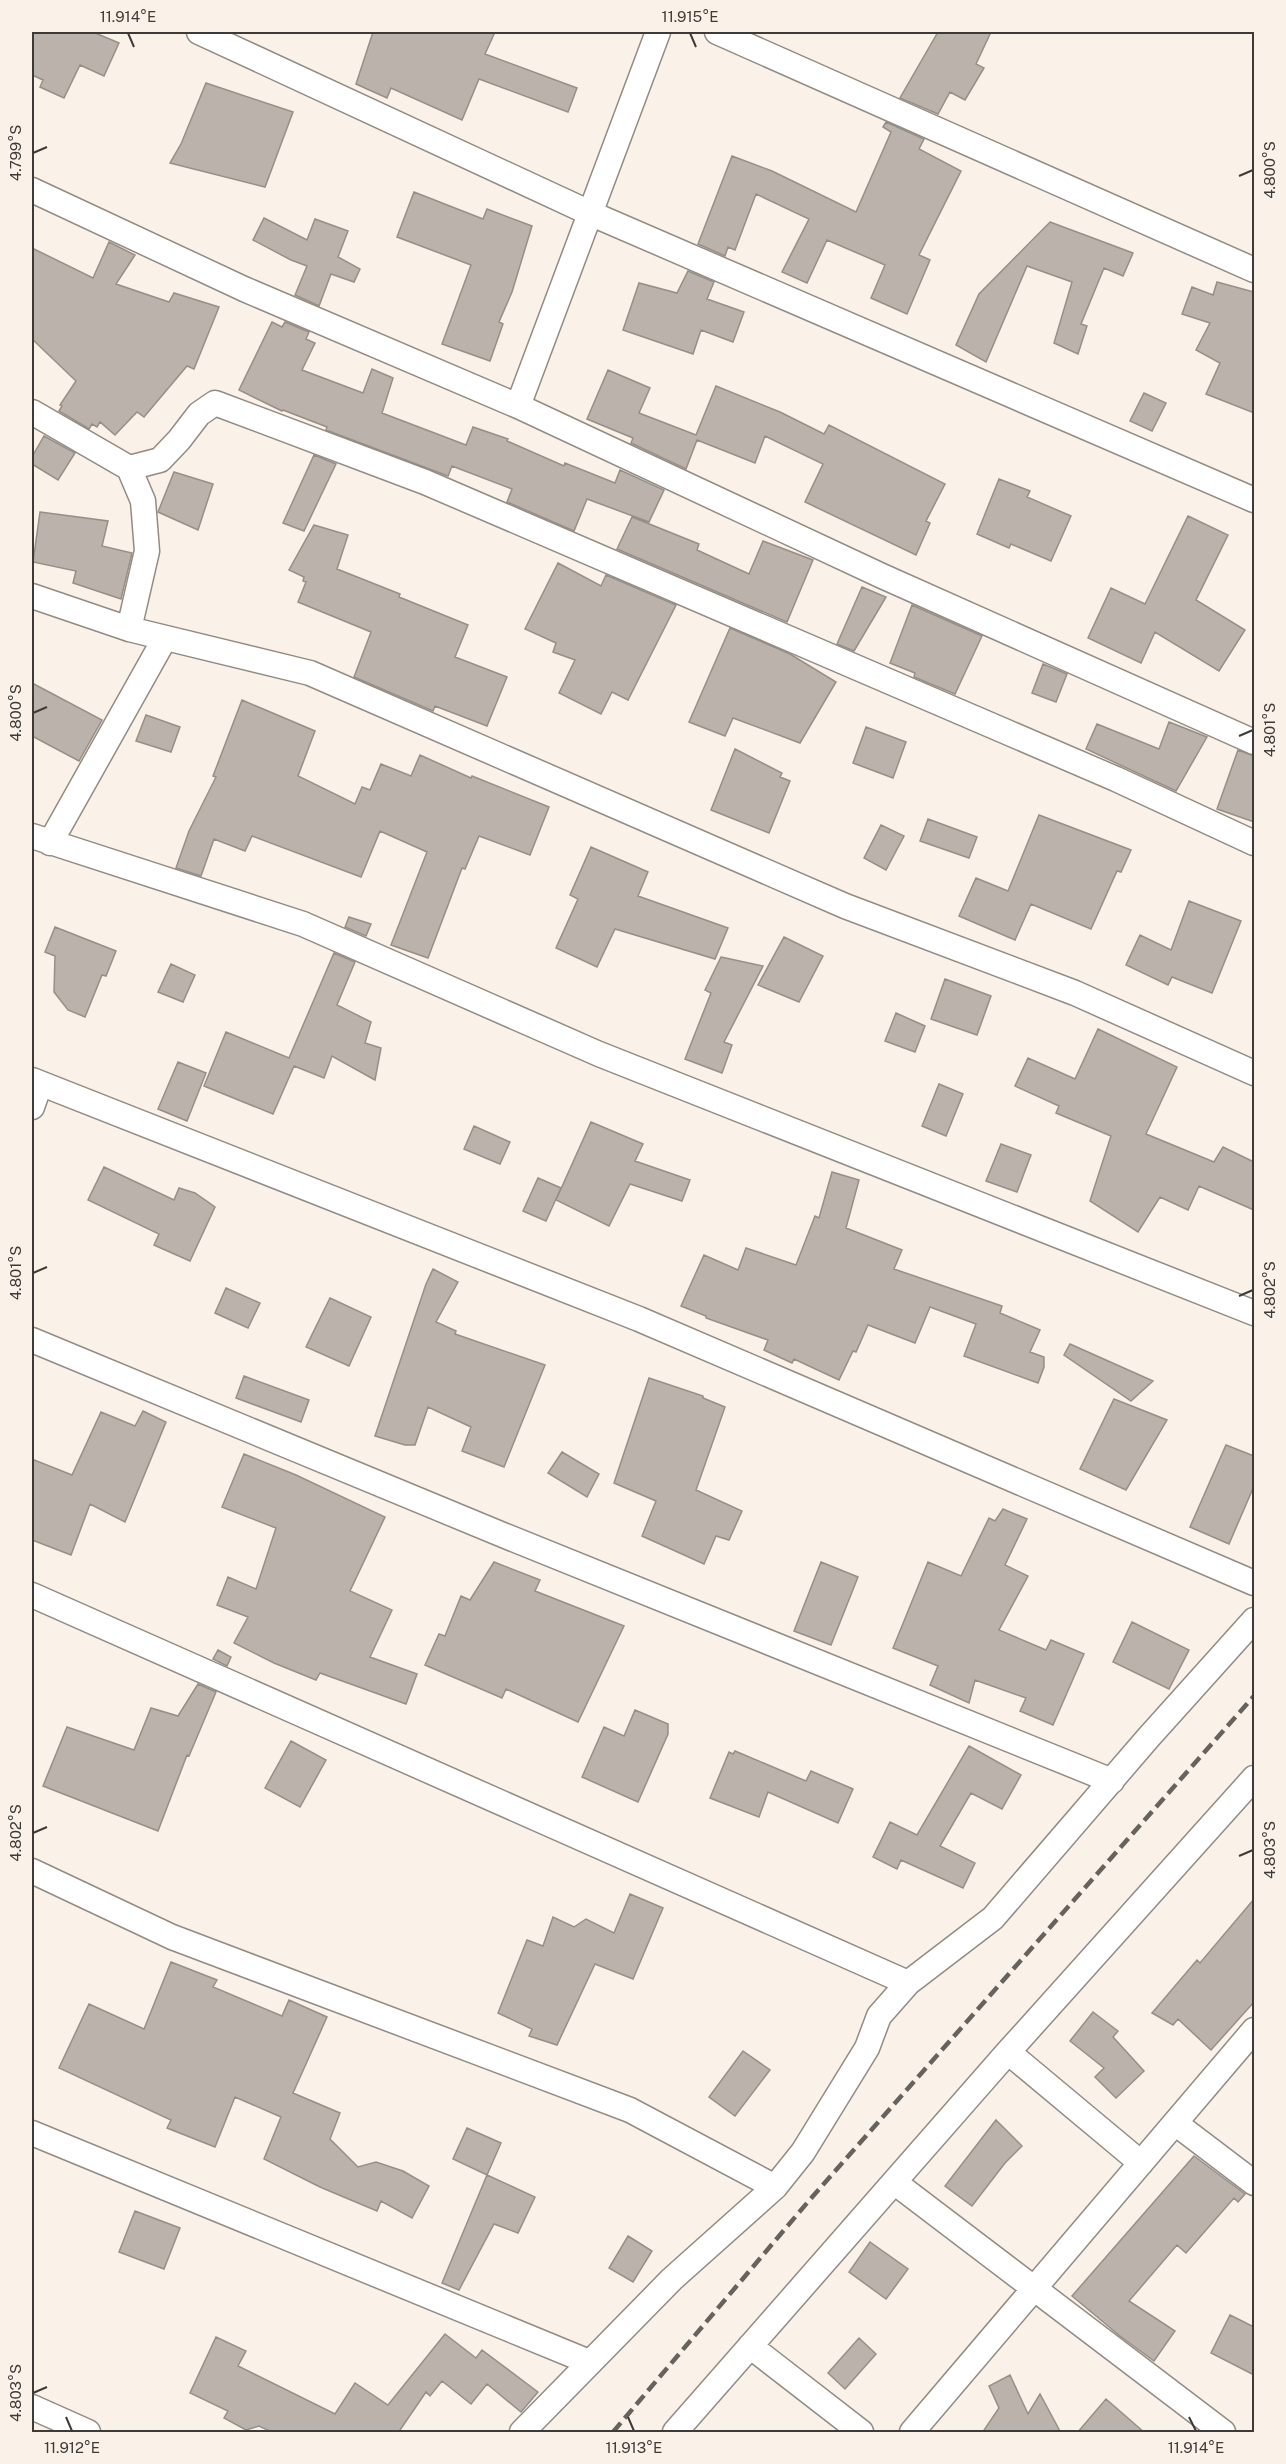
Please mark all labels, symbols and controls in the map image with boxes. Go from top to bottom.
text: 11.914°E [100,8,156,25]
text: 11.915°E [662,8,718,25]
text: 4.799°S [7,125,24,181]
text: 4.800°S [1261,141,1278,199]
text: 4.800°S [7,684,24,742]
text: 4.801°S [1261,703,1278,757]
text: 4.801°S [7,1246,24,1300]
text: 4.802°S [1261,1261,1278,1319]
text: 4.802°S [7,1804,24,1862]
text: 4.803°S [1261,1821,1278,1879]
text: 4.803°S [7,2364,24,2422]
text: 11.912°E [44,2439,100,2456]
text: 11.913°E [606,2439,662,2456]
text: 11.914°E [1168,2439,1224,2456]

